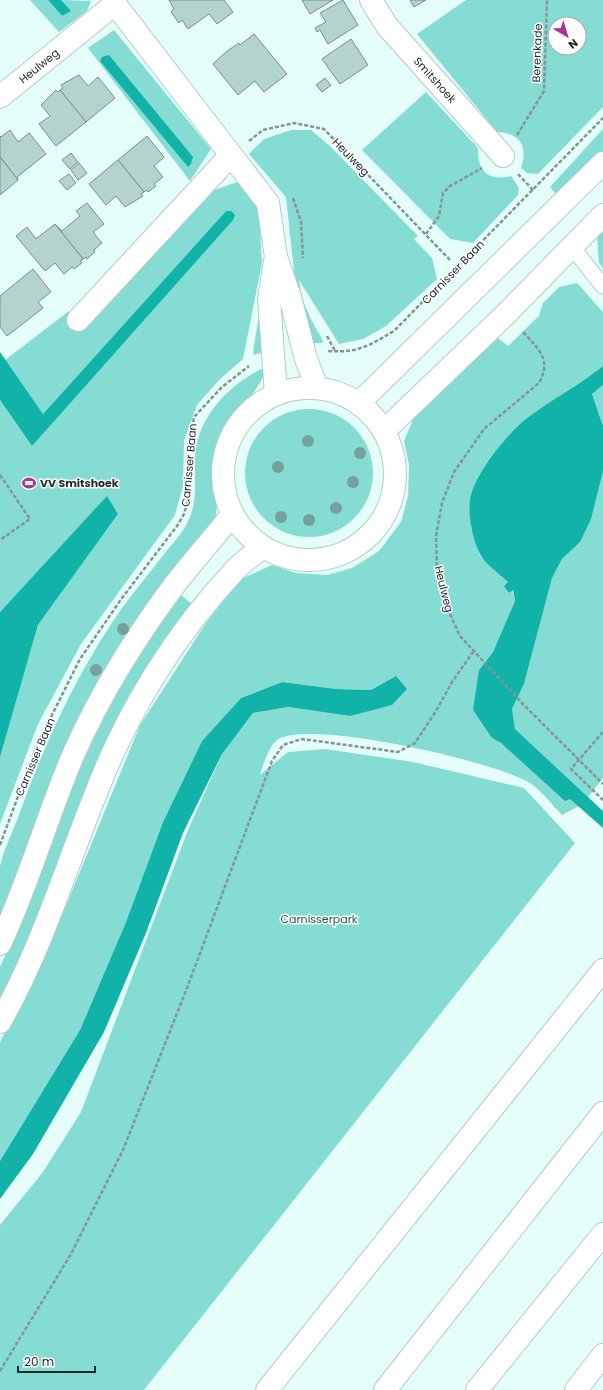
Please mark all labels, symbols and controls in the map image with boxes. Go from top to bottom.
north arrow [547,16,587,56]
street label: Berenkade [528,23,546,83]
text: N [565,35,581,53]
street label: Heulweg [16,45,62,87]
street label: Smitshoek [410,54,460,107]
street label: Heulweg [329,134,373,180]
street label: Carnisser Baan [418,236,488,308]
street label: Carnisser Baan [177,423,201,507]
sports icon: VV Smitshoek [21,475,37,491]
place label: VV Smitshoek [40,475,119,491]
street label: Heulweg [430,564,458,614]
street label: Carnisser Baan [11,715,59,799]
park label: Carnisserpark [281,911,358,927]
scale bar [18,1348,95,1374]
text: 20 m [24,1353,54,1370]

